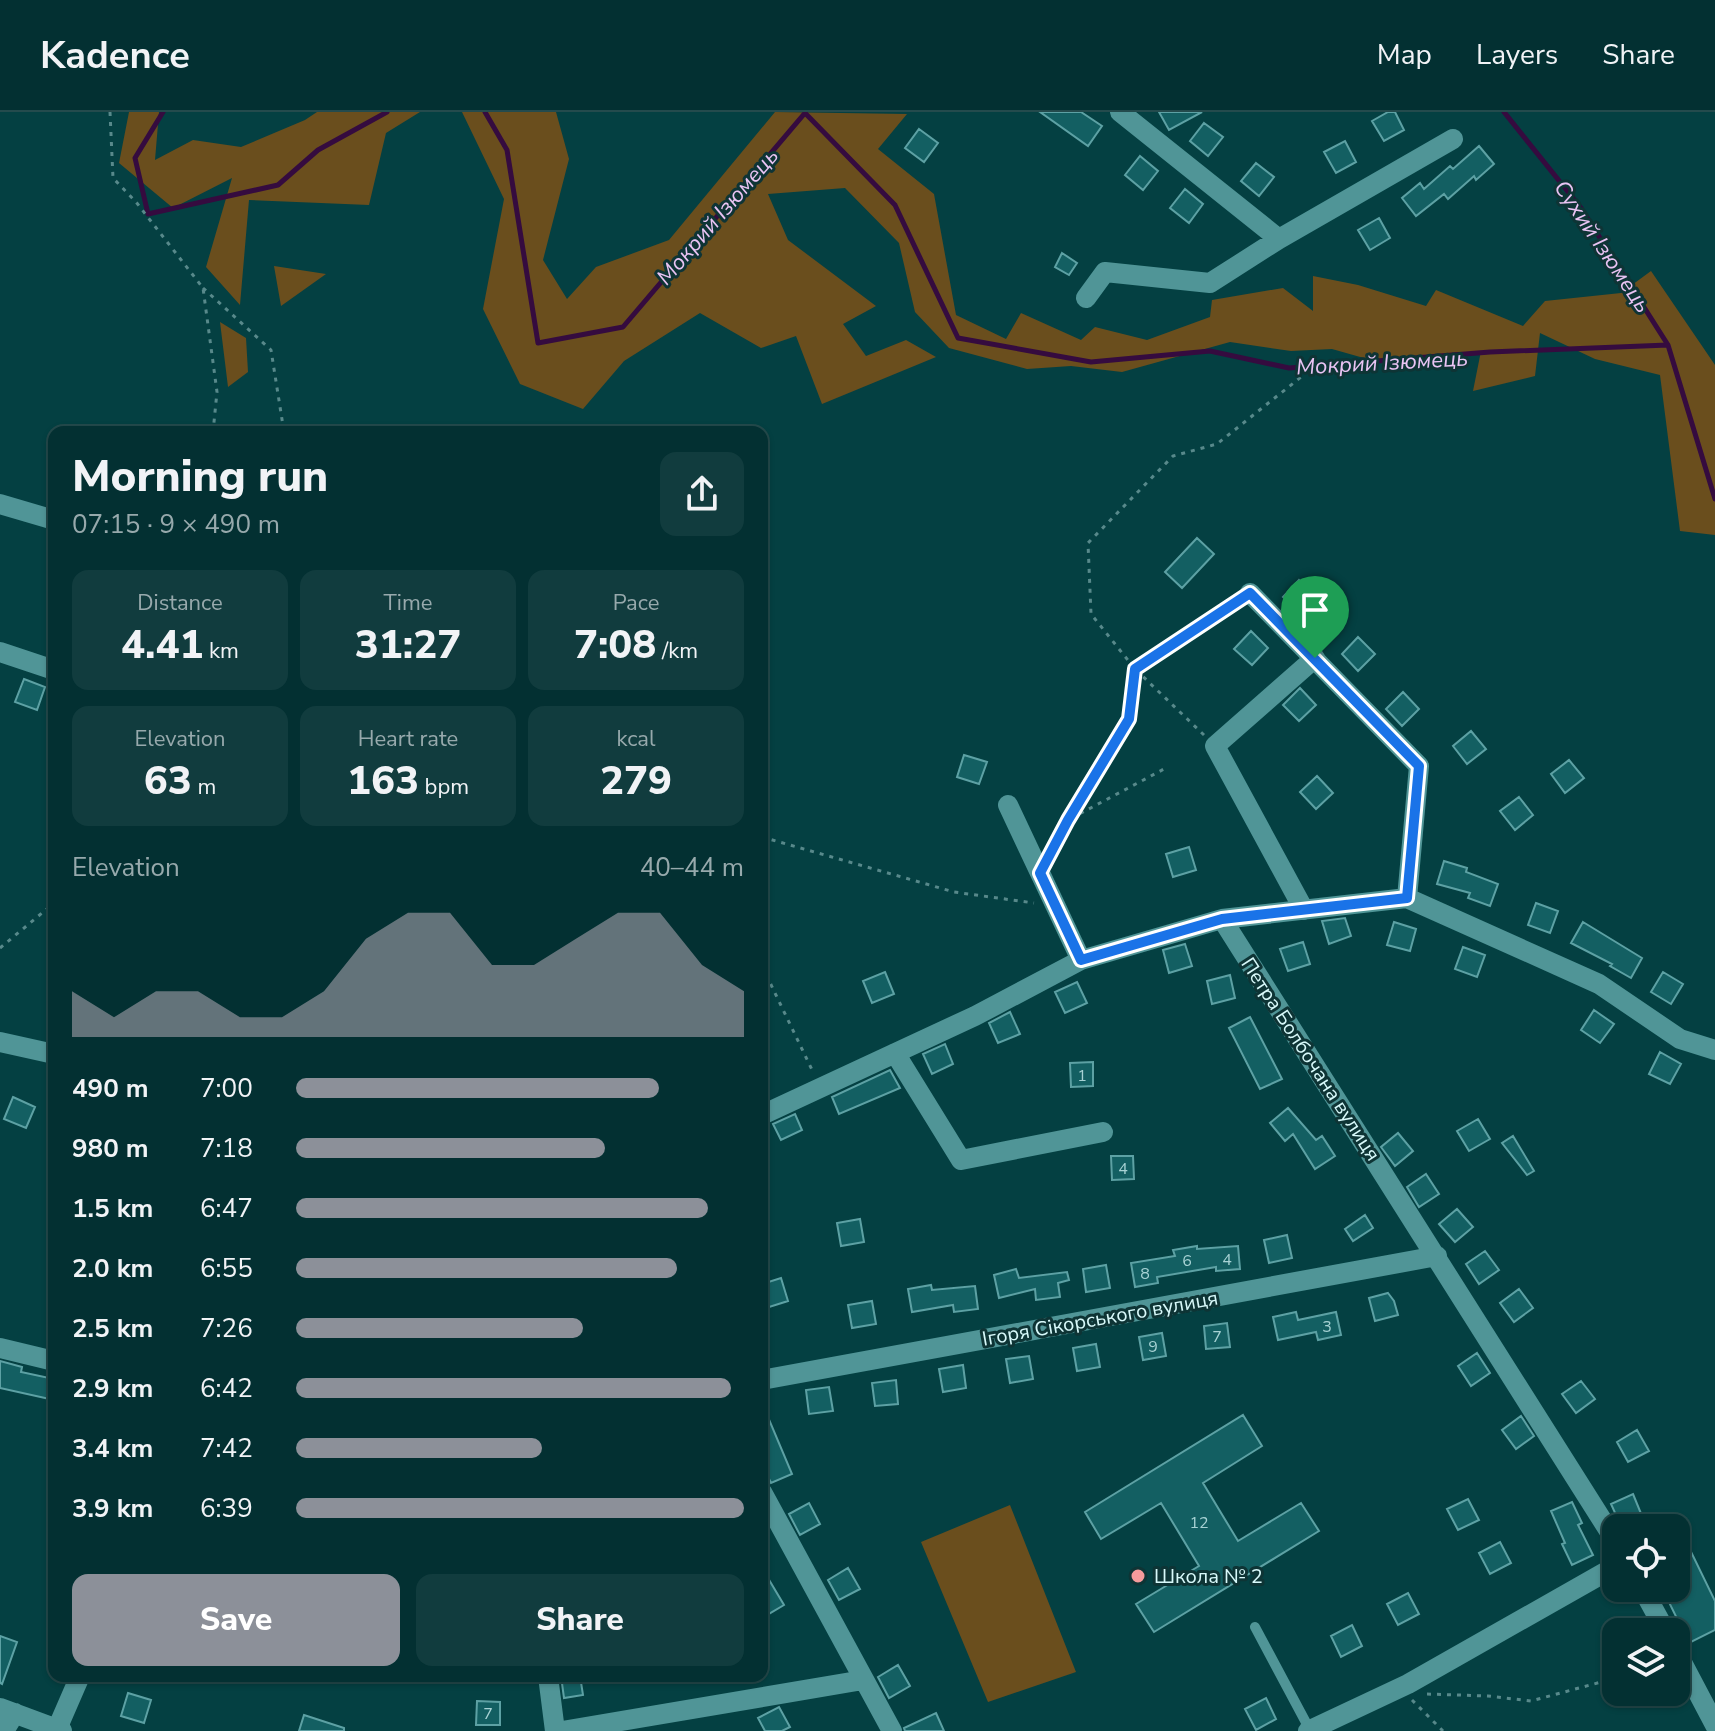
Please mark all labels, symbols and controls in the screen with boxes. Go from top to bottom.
text: Kadence [40,30,190,81]
text: Map [1377,36,1432,74]
text: Layers [1476,36,1558,74]
text: Share [1602,36,1675,74]
water label: Мокрий Ізюмець [650,142,786,291]
water label: Сухий Ізюмець [1547,174,1658,319]
water label: Мокрий Ізюмець [1295,344,1469,382]
text: Morning run [72,447,328,507]
button: share [660,452,744,536]
text: 07:15 · 9 × 490 m [72,507,280,542]
pin [1281,576,1349,658]
text: Distance [137,588,223,618]
text: Time [384,588,432,618]
text: Pace [613,588,659,618]
icon: arrive [1293,588,1337,632]
text: 4.41 [121,618,203,672]
text: 31:27 [355,618,461,672]
text: 7:08 [574,618,656,672]
text: km [203,636,239,666]
text: /km [656,636,698,666]
text: Elevation [134,724,226,754]
text: Heart rate [358,724,458,754]
text: kcal [617,724,656,754]
text: 63 [144,754,192,808]
text: 163 [347,754,419,808]
text: 279 [600,754,672,808]
text: m [192,772,216,802]
text: bpm [419,772,469,802]
text: Elevation [72,850,180,885]
text: 40–44 m [640,850,744,885]
street label: Петра Болбочана вулиця [1235,952,1387,1166]
house number: 1 [1077,1065,1087,1087]
text: 490 m [72,1071,149,1106]
text: 7:00 [200,1071,253,1106]
text: 980 m [72,1131,149,1166]
text: 7:18 [200,1131,253,1166]
house number: 4 [1118,1158,1128,1180]
text: 1.5 km [72,1191,153,1226]
text: 6:47 [200,1191,253,1226]
house number: 4 [1222,1249,1232,1271]
house number: 6 [1182,1250,1192,1272]
text: 2.0 km [72,1251,153,1286]
text: 6:55 [200,1251,253,1286]
house number: 8 [1140,1263,1150,1285]
street label: Ігоря Сікорського вулиця [980,1284,1220,1353]
text: 2.5 km [72,1311,153,1346]
text: 7:26 [200,1311,253,1346]
house number: 3 [1322,1316,1332,1338]
house number: 7 [1212,1326,1222,1348]
house number: 9 [1148,1336,1158,1358]
text: 2.9 km [72,1371,153,1406]
text: 6:42 [200,1371,253,1406]
text: 3.4 km [72,1431,153,1466]
text: 7:42 [200,1431,253,1466]
text: 3.9 km [72,1491,153,1526]
text: 6:39 [200,1491,253,1526]
house number: 12 [1189,1512,1209,1534]
map controls [1602,1514,1690,1706]
button: locate [1602,1514,1690,1602]
place label: Школа № 2 [1154,1563,1263,1590]
marker: Школа № 2 [1129,1567,1147,1585]
button: Save [72,1574,400,1666]
button: Share [416,1574,744,1666]
button: layers [1602,1618,1690,1706]
house number: 7 [483,1703,493,1725]

